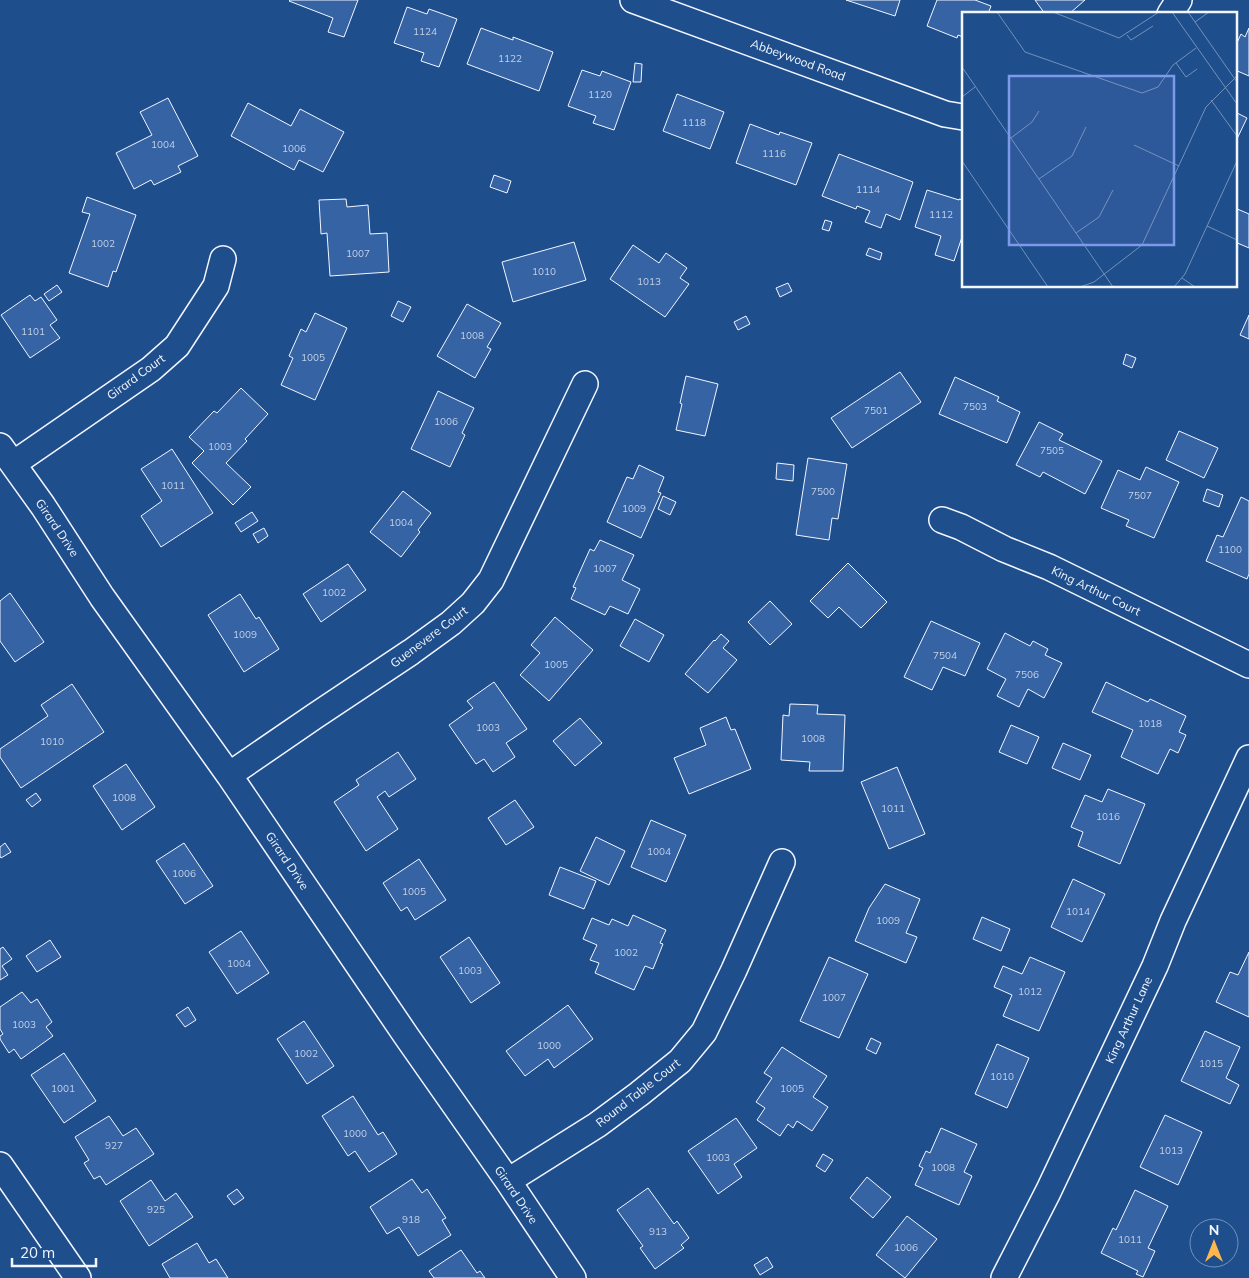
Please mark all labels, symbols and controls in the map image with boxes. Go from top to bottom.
inset map [962,12,1236,288]
house number: 1124 [413,25,437,38]
street label: Abbeywood Road [749,35,848,84]
house number: 1122 [498,52,522,65]
house number: 1120 [588,88,612,101]
house number: 1118 [682,116,706,129]
house number: 1004 [151,138,175,151]
house number: 1006 [282,142,306,155]
house number: 1116 [762,147,786,160]
house number: 1114 [856,183,880,196]
house number: 1112 [929,208,953,221]
house number: 1002 [91,237,115,250]
house number: 1007 [346,247,370,260]
house number: 1010 [532,265,556,278]
house number: 1013 [637,275,661,288]
house number: 1101 [21,325,45,338]
house number: 1008 [460,329,484,342]
street label: Girard Court [104,350,168,403]
house number: 1005 [301,351,325,364]
house number: 7503 [963,400,987,413]
house number: 7501 [864,404,888,417]
house number: 1006 [434,415,458,428]
house number: 1003 [208,440,232,453]
house number: 7505 [1040,444,1064,457]
house number: 1011 [161,479,185,492]
house number: 7500 [811,485,835,498]
house number: 7507 [1128,489,1152,502]
street label: Girard Drive [33,496,82,560]
house number: 1009 [622,502,646,515]
house number: 1004 [389,516,413,529]
house number: 1100 [1218,543,1242,556]
house number: 1007 [593,562,617,575]
street label: King Arthur Court [1049,562,1143,619]
house number: 1002 [322,586,346,599]
street label: Guenevere Court [387,603,470,671]
house number: 1009 [233,628,257,641]
house number: 7504 [933,649,957,662]
house number: 1005 [544,658,568,671]
house number: 7506 [1015,668,1039,681]
house number: 1018 [1138,717,1162,730]
house number: 1003 [476,721,500,734]
house number: 1008 [801,732,825,745]
house number: 1010 [40,735,64,748]
house number: 1008 [112,791,136,804]
house number: 1011 [881,802,905,815]
house number: 1016 [1096,810,1120,823]
street label: Girard Drive [263,829,312,893]
house number: 1004 [647,845,671,858]
house number: 1006 [172,867,196,880]
house number: 1005 [402,885,426,898]
house number: 1014 [1066,905,1090,918]
house number: 1009 [876,914,900,927]
house number: 1002 [614,946,638,959]
house number: 1004 [227,957,251,970]
house number: 1003 [458,964,482,977]
street label: King Arthur Lane [1102,974,1155,1066]
house number: 1012 [1018,985,1042,998]
house number: 1007 [822,991,846,1004]
house number: 1003 [12,1018,36,1031]
house number: 1000 [537,1039,561,1052]
house number: 1002 [294,1047,318,1060]
street label: Round Table Court [592,1055,683,1130]
house number: 1015 [1199,1057,1223,1070]
house number: 1010 [990,1070,1014,1083]
house number: 1001 [51,1082,75,1095]
house number: 1005 [780,1082,804,1095]
house number: 1000 [343,1127,367,1140]
house number: 927 [105,1139,123,1152]
house number: 1013 [1159,1144,1183,1157]
house number: 1003 [706,1151,730,1164]
house number: 1008 [931,1161,955,1174]
street label: Girard Drive [492,1163,541,1227]
house number: 925 [147,1203,165,1216]
house number: 918 [402,1213,420,1226]
north arrow [1189,1218,1239,1268]
text: N [1209,1221,1219,1239]
house number: 913 [649,1225,667,1238]
house number: 1011 [1118,1233,1142,1246]
scale bar [12,1236,96,1268]
house number: 1006 [894,1241,918,1254]
text: 20 m [20,1243,55,1262]

